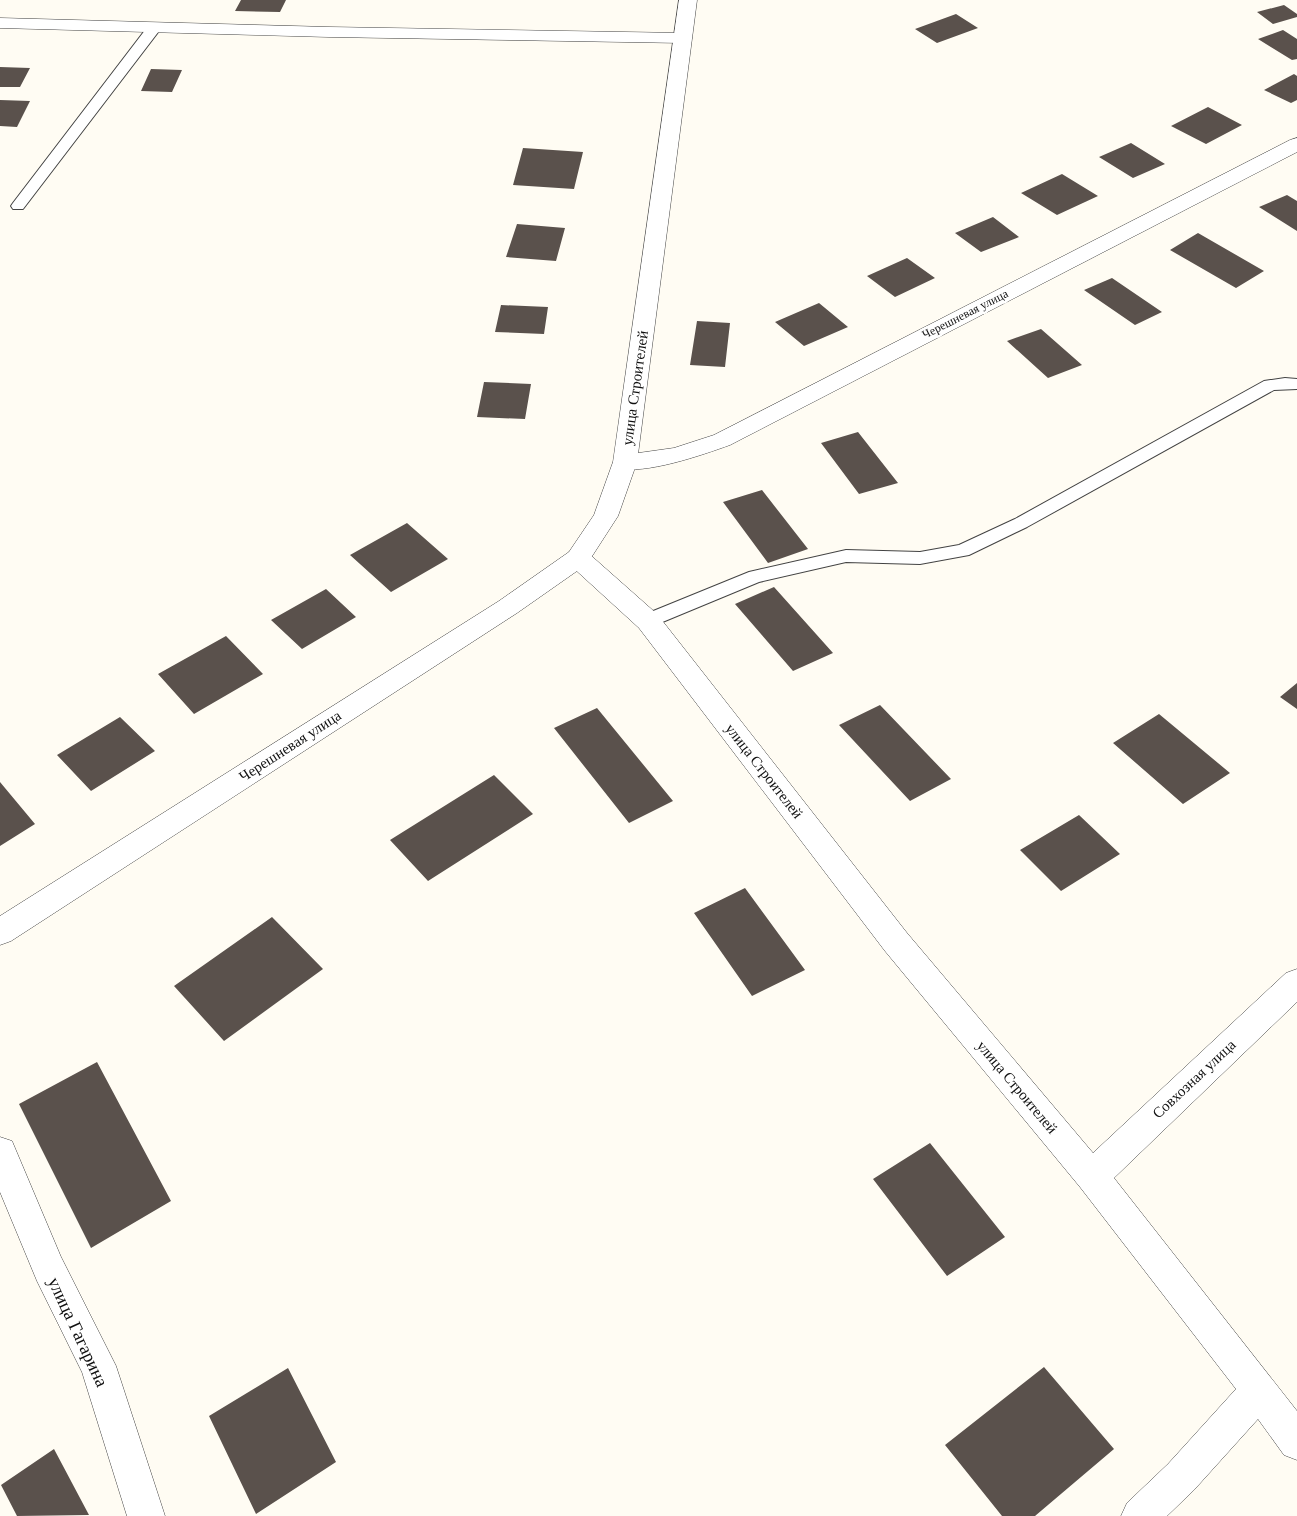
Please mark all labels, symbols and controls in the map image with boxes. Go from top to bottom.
street label: Черешневая улица [920,286,1011,342]
street label: улица Строителей [619,330,651,446]
street label: Черешневая улица [236,707,344,785]
street label: улица Строителей [722,720,806,822]
street label: Совхозная улица [1149,1036,1239,1121]
street label: улица Строителей [974,1038,1060,1136]
street label: улица Гагарина [44,1274,112,1390]

